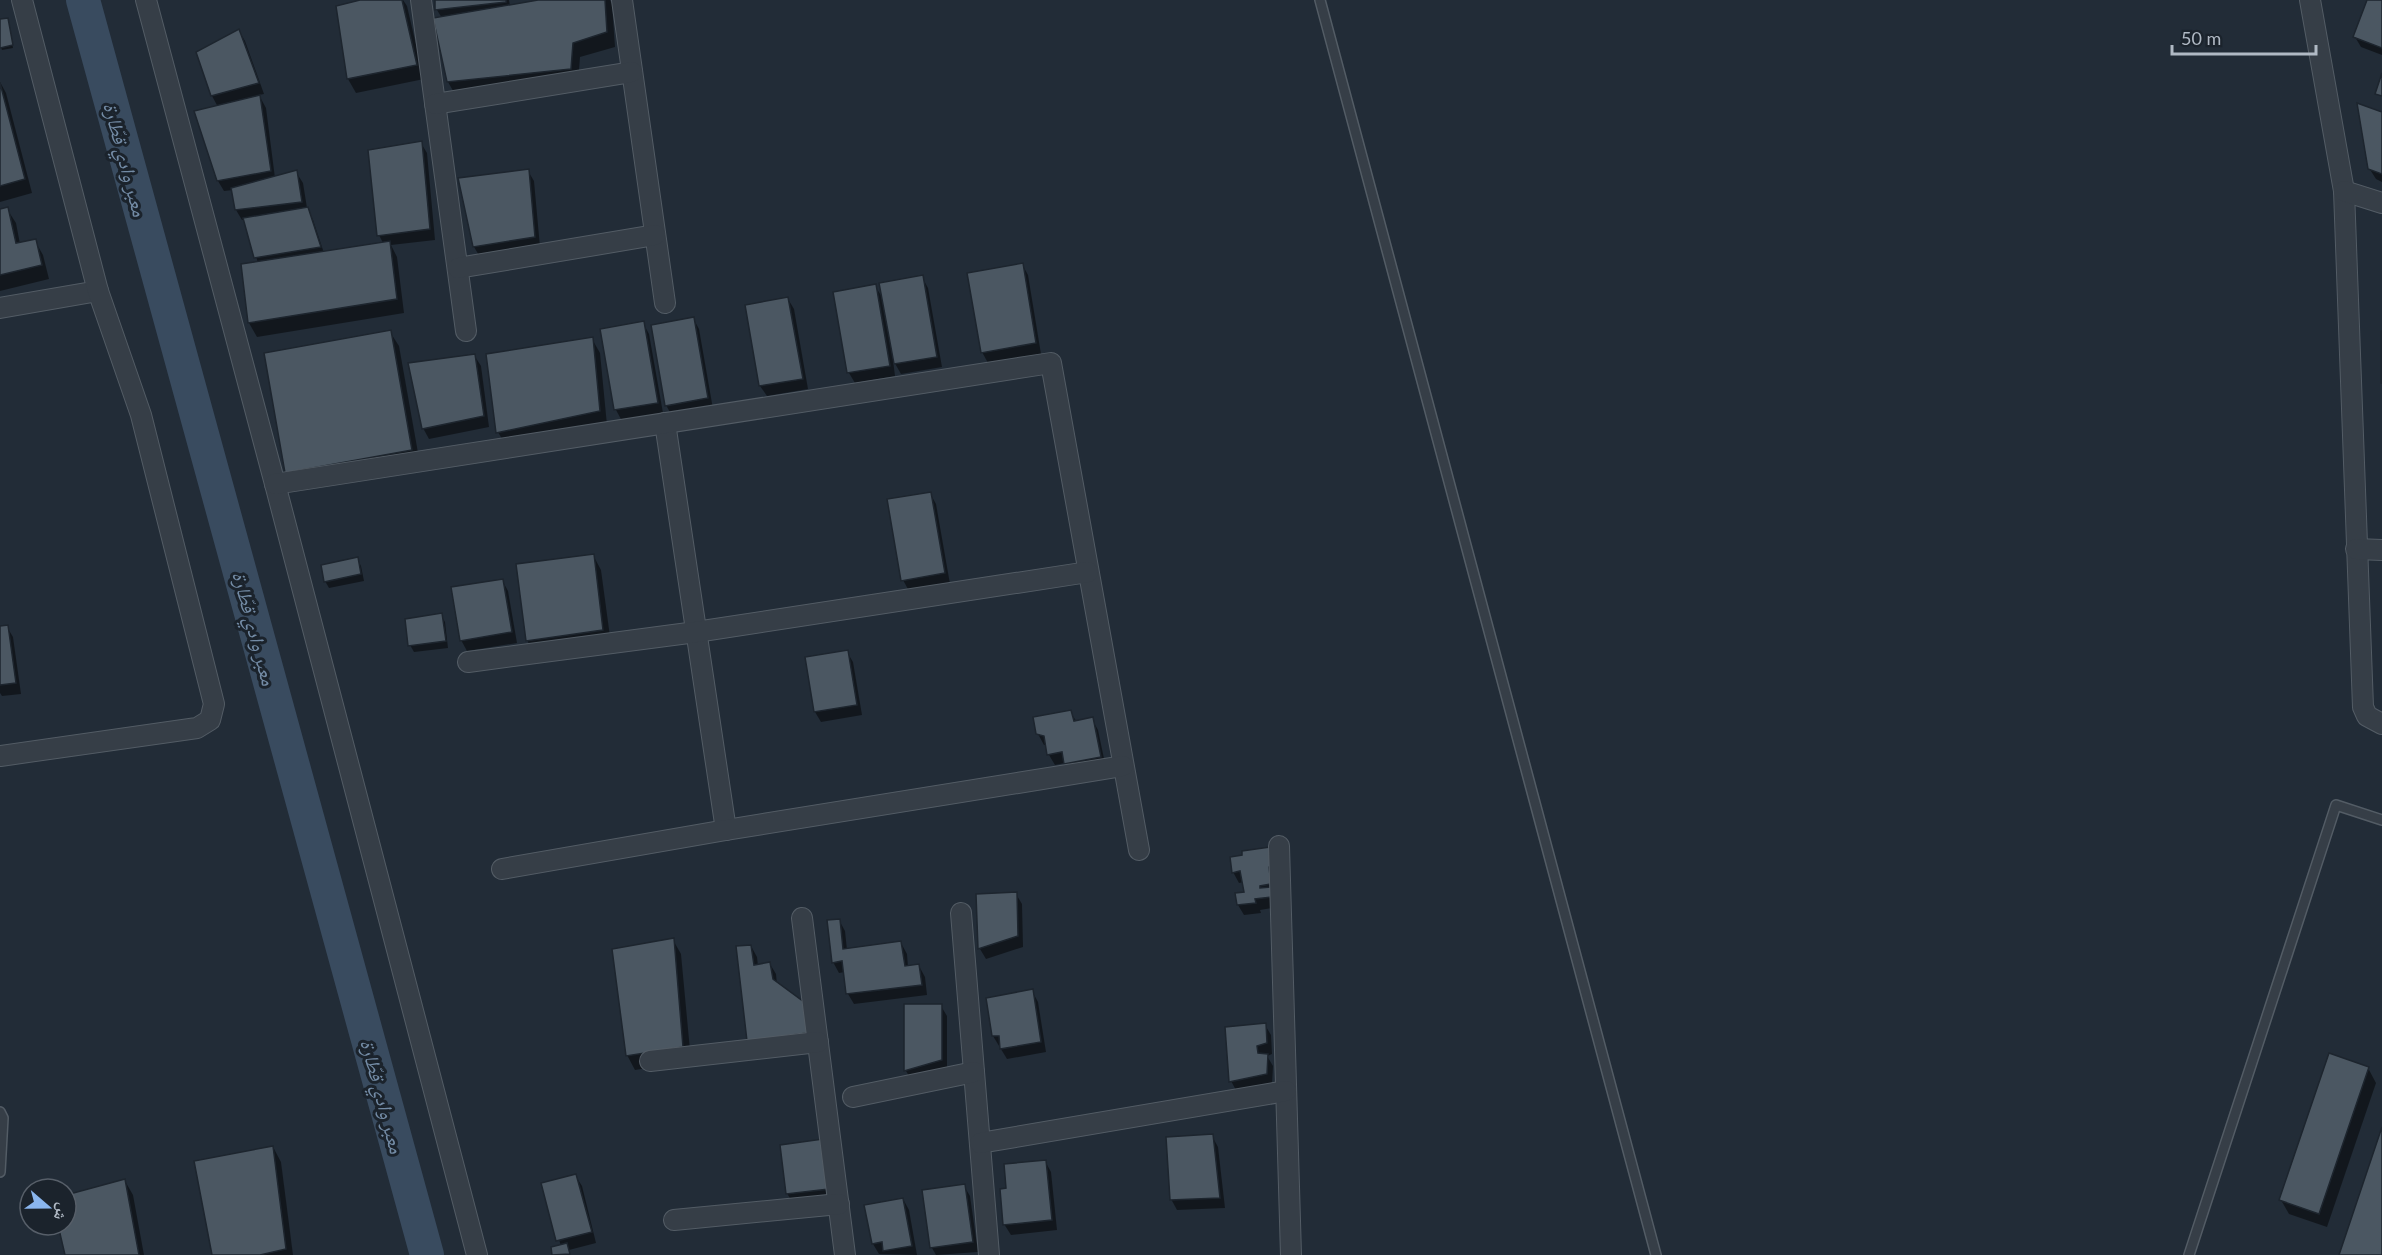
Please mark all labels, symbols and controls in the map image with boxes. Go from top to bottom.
scale bar [2172,18,2316,56]
text: 50 m [2181,27,2221,49]
water label: معبر وادي قطّارة [94,99,153,220]
water label: معبر وادي قطّارة [223,568,282,689]
water label: معبر وادي قطّارة [351,1036,410,1157]
north arrow [18,1177,78,1237]
text: ش [50,1201,74,1224]

